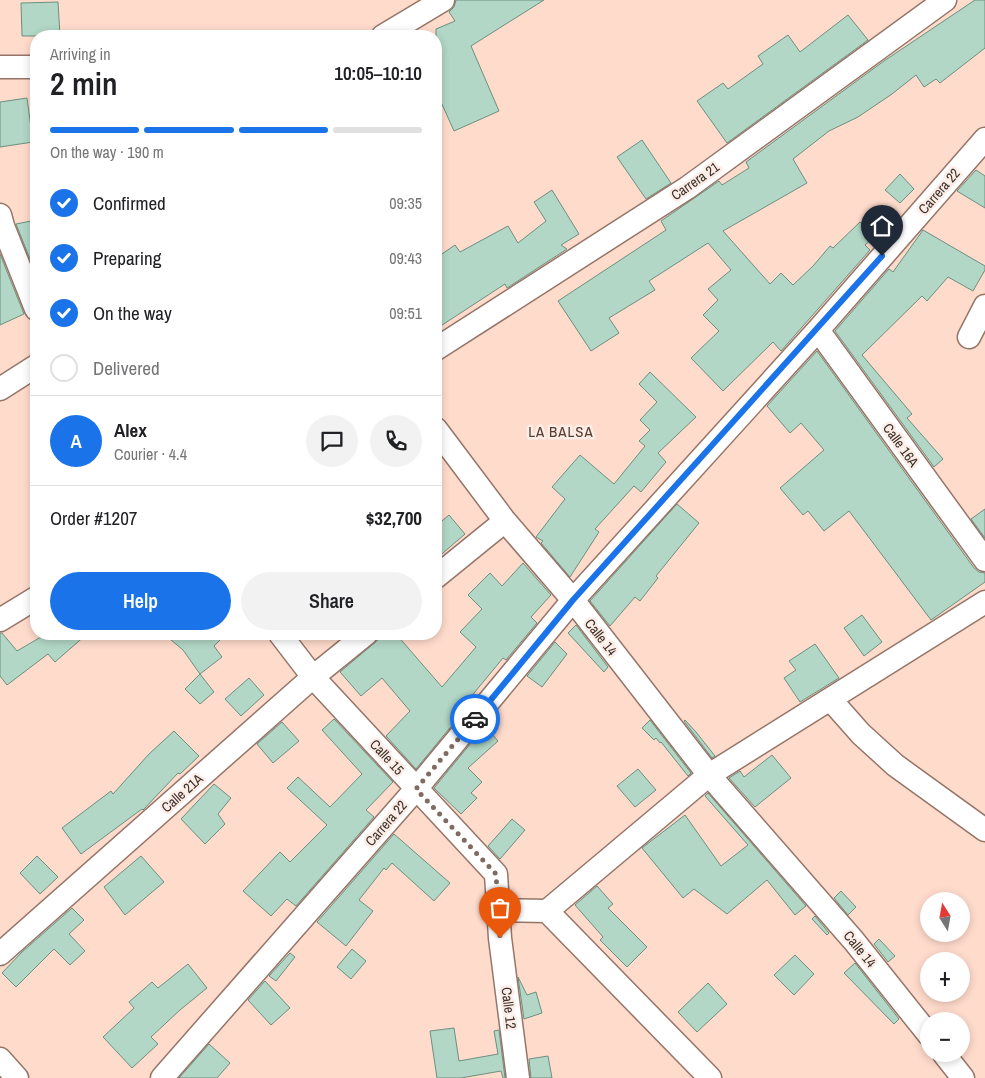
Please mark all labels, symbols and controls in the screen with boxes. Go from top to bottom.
text: Arriving in [50,43,111,65]
text: 10:05–10:10 [334,60,422,86]
text: 2 min [50,62,118,105]
text: On the way · 190 m [50,141,164,163]
street label: Carrera 21 [667,158,723,204]
street label: Carrera 22 [914,164,964,218]
icon: check [50,189,78,217]
text: Confirmed [93,190,166,216]
text: 09:35 [389,192,422,214]
pin [861,205,903,256]
icon: home [868,212,896,240]
icon: check [50,244,78,272]
text: Preparing [93,245,161,271]
text: 09:43 [389,247,422,269]
icon: check [50,299,78,327]
text: On the way [93,300,172,326]
text: 09:51 [389,302,422,324]
text: Delivered [93,355,160,381]
button: chat [306,415,358,467]
button: phone [370,415,422,467]
text: Alex [114,417,147,443]
street label: Calle 16A [879,420,923,471]
district label: LA BALSA [528,421,594,442]
text: A [70,428,82,454]
text: Courier · 4.4 [114,443,187,465]
text: Order #1207 [50,505,137,531]
text: $32,700 [366,505,422,531]
button: Help [50,572,231,630]
button: Share [241,572,422,630]
street label: Calle 14 [581,615,621,660]
courier [450,694,500,744]
icon: car [461,705,489,733]
street label: Calle 15 [366,735,408,779]
street label: Calle 21A [157,769,207,816]
street label: Carrera 22 [361,796,411,850]
pin [479,887,521,938]
north arrow [920,892,970,942]
map controls [920,892,970,1062]
icon: bag [486,894,514,922]
street label: Calle 14 [840,927,881,972]
button: + [920,952,970,1002]
street label: Calle 12 [498,986,520,1030]
button: − [920,1012,970,1062]

